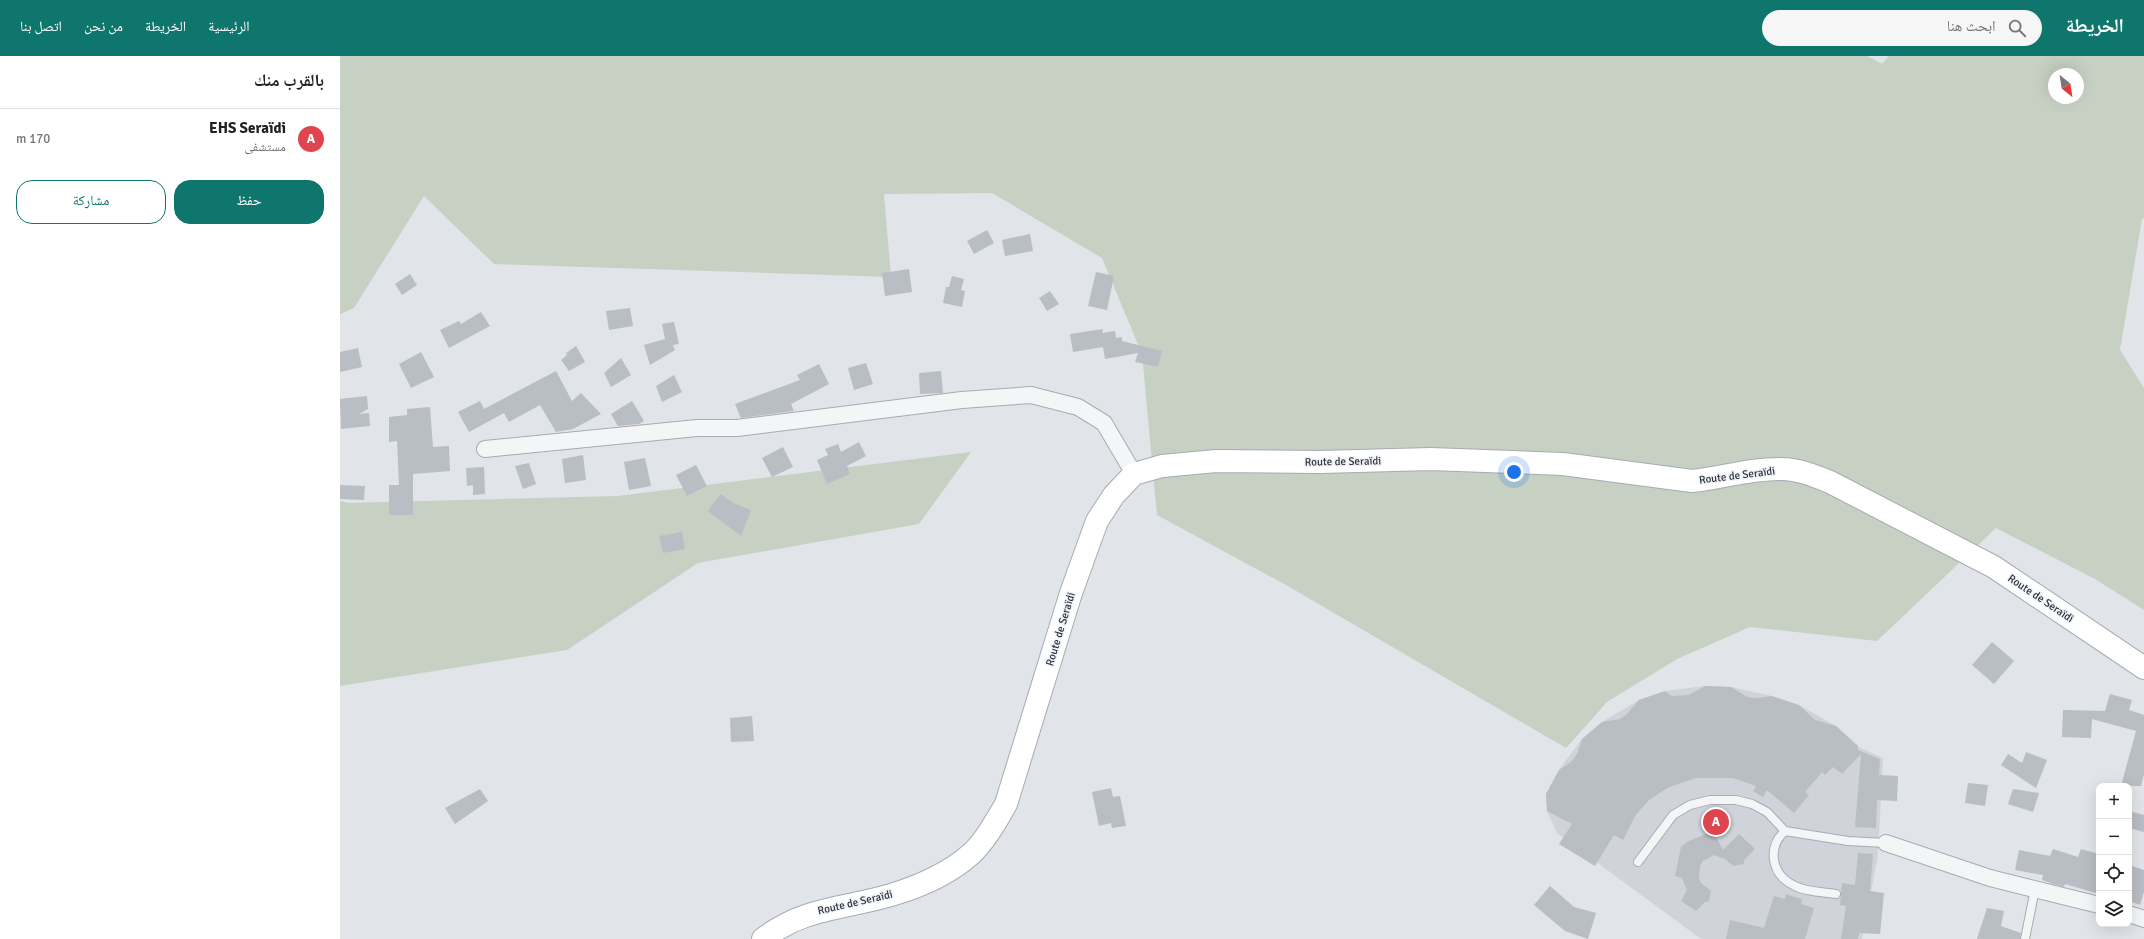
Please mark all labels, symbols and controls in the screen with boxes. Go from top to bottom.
search box [1762,10,2042,46]
text: الخريطة [2066,14,2124,38]
text: ابحث هنا [1947,17,1996,35]
icon: search [2006,17,2028,39]
text: اتصل بنا [20,18,62,35]
text: من نحن [84,18,123,35]
text: الخريطة [145,18,186,35]
text: الرئيسية [208,18,250,35]
north arrow [2048,68,2084,104]
text: بالقرب منك [254,70,324,91]
text: EHS Seraïdi [209,119,286,137]
text: 170 m [16,131,50,147]
text: A [307,131,315,147]
text: مستشفى [244,139,286,155]
button: مشاركة [16,180,166,224]
button: حفظ [174,180,324,224]
street label: Route de Seraïdi [1305,454,1381,469]
your location [1504,462,1524,482]
street label: Route de Seraïdi [1698,464,1776,487]
street label: Route de Seraïdi [2005,572,2076,625]
street label: Route de Seraïdi [1043,591,1078,668]
map controls [2096,783,2132,927]
button: + [2096,783,2132,819]
pin: A [1703,807,1729,837]
button: − [2096,819,2132,855]
button: locate [2096,855,2132,891]
street label: Route de Seraïdi [816,888,894,917]
button: layers [2096,891,2132,927]

